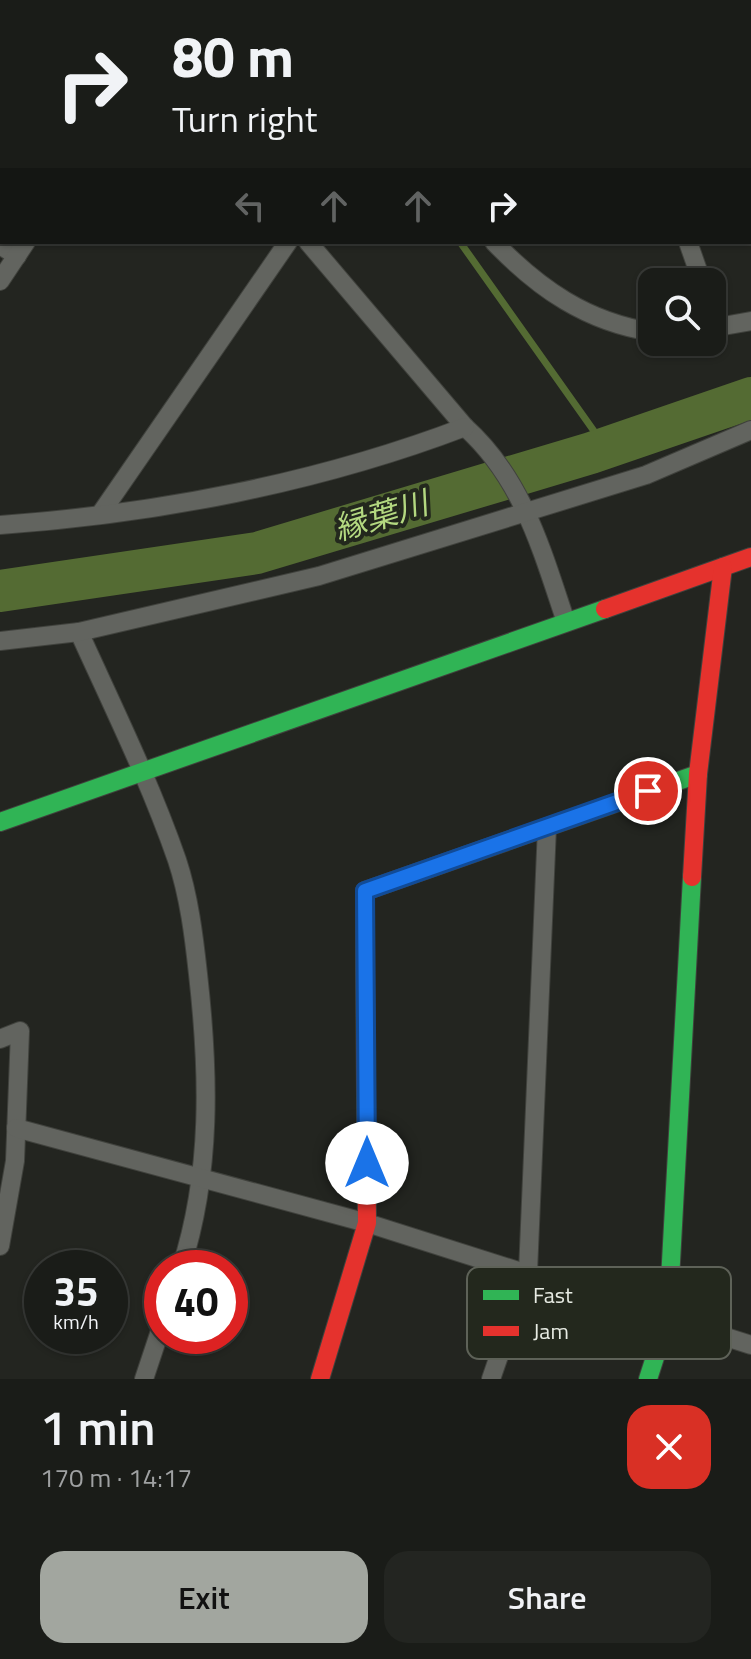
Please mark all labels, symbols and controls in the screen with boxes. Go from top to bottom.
text: 80 m [172,14,294,99]
icon: right [40,32,144,136]
text: Turn right [172,91,317,146]
icon: left [228,184,272,228]
icon: ahead [312,184,356,228]
icon: ahead [396,184,440,228]
icon: right [480,184,524,228]
map controls [638,268,726,356]
button: search [638,268,726,356]
water label: 縁葉川 [328,477,436,552]
pin [614,757,682,825]
icon: arrive [626,769,670,813]
position arrow [325,1121,409,1205]
speed limit sign: 40 [144,1250,248,1354]
text: 35 [54,1261,98,1322]
legend [467,1267,731,1359]
text: Fast [533,1278,573,1312]
text: km/h [53,1306,99,1337]
text: Jam [533,1314,569,1348]
text: 1 min [40,1391,155,1464]
button: close [627,1405,711,1489]
text: 170 m · 14:17 [40,1458,192,1497]
button: Exit [40,1551,368,1643]
button: Share [384,1551,711,1643]

